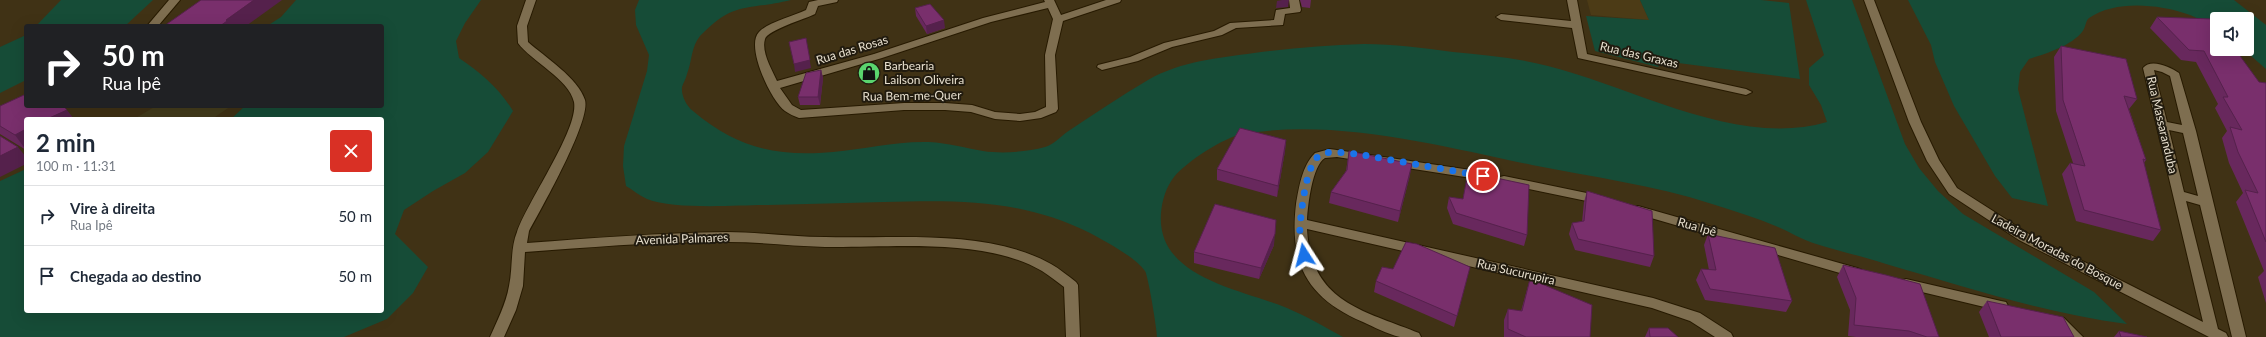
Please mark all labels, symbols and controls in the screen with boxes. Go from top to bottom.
map controls [2210,12,2254,56]
button: sound [2210,12,2254,56]
street label: Rua das Rosas [814,31,890,68]
text: 50 m [102,38,165,72]
street label: Rua das Graxas [1598,38,1680,71]
icon: right [36,40,88,92]
place label: Barbearia Lailson Oliveira [884,58,964,87]
shop icon: Barbearia Lailson Oliveira [856,60,882,86]
text: Rua Ipê [102,72,161,94]
street label: Rua Massaranduba [2144,75,2181,175]
street label: Rua Bem-me-Quer [862,87,962,104]
text: 2 min [36,128,96,157]
button: close [330,130,372,172]
text: 100 m · 11:31 [36,158,116,174]
pin [1466,159,1500,193]
icon: arrive [1472,165,1494,187]
text: Vire à direita [70,199,155,217]
icon: right [36,205,58,227]
text: 50 m [338,207,372,225]
street label: Ladeira Moradas do Bosque [1989,211,2125,293]
street label: Rua Ipê [1676,214,1718,239]
text: Rua Ipê [70,217,113,233]
street label: Avenida Palmares [635,229,729,248]
position arrow [1283,234,1325,276]
street label: Rua Sucurupira [1476,255,1557,288]
icon: arrive [36,265,58,287]
text: Chegada ao destino [70,267,201,285]
text: 50 m [338,267,372,285]

